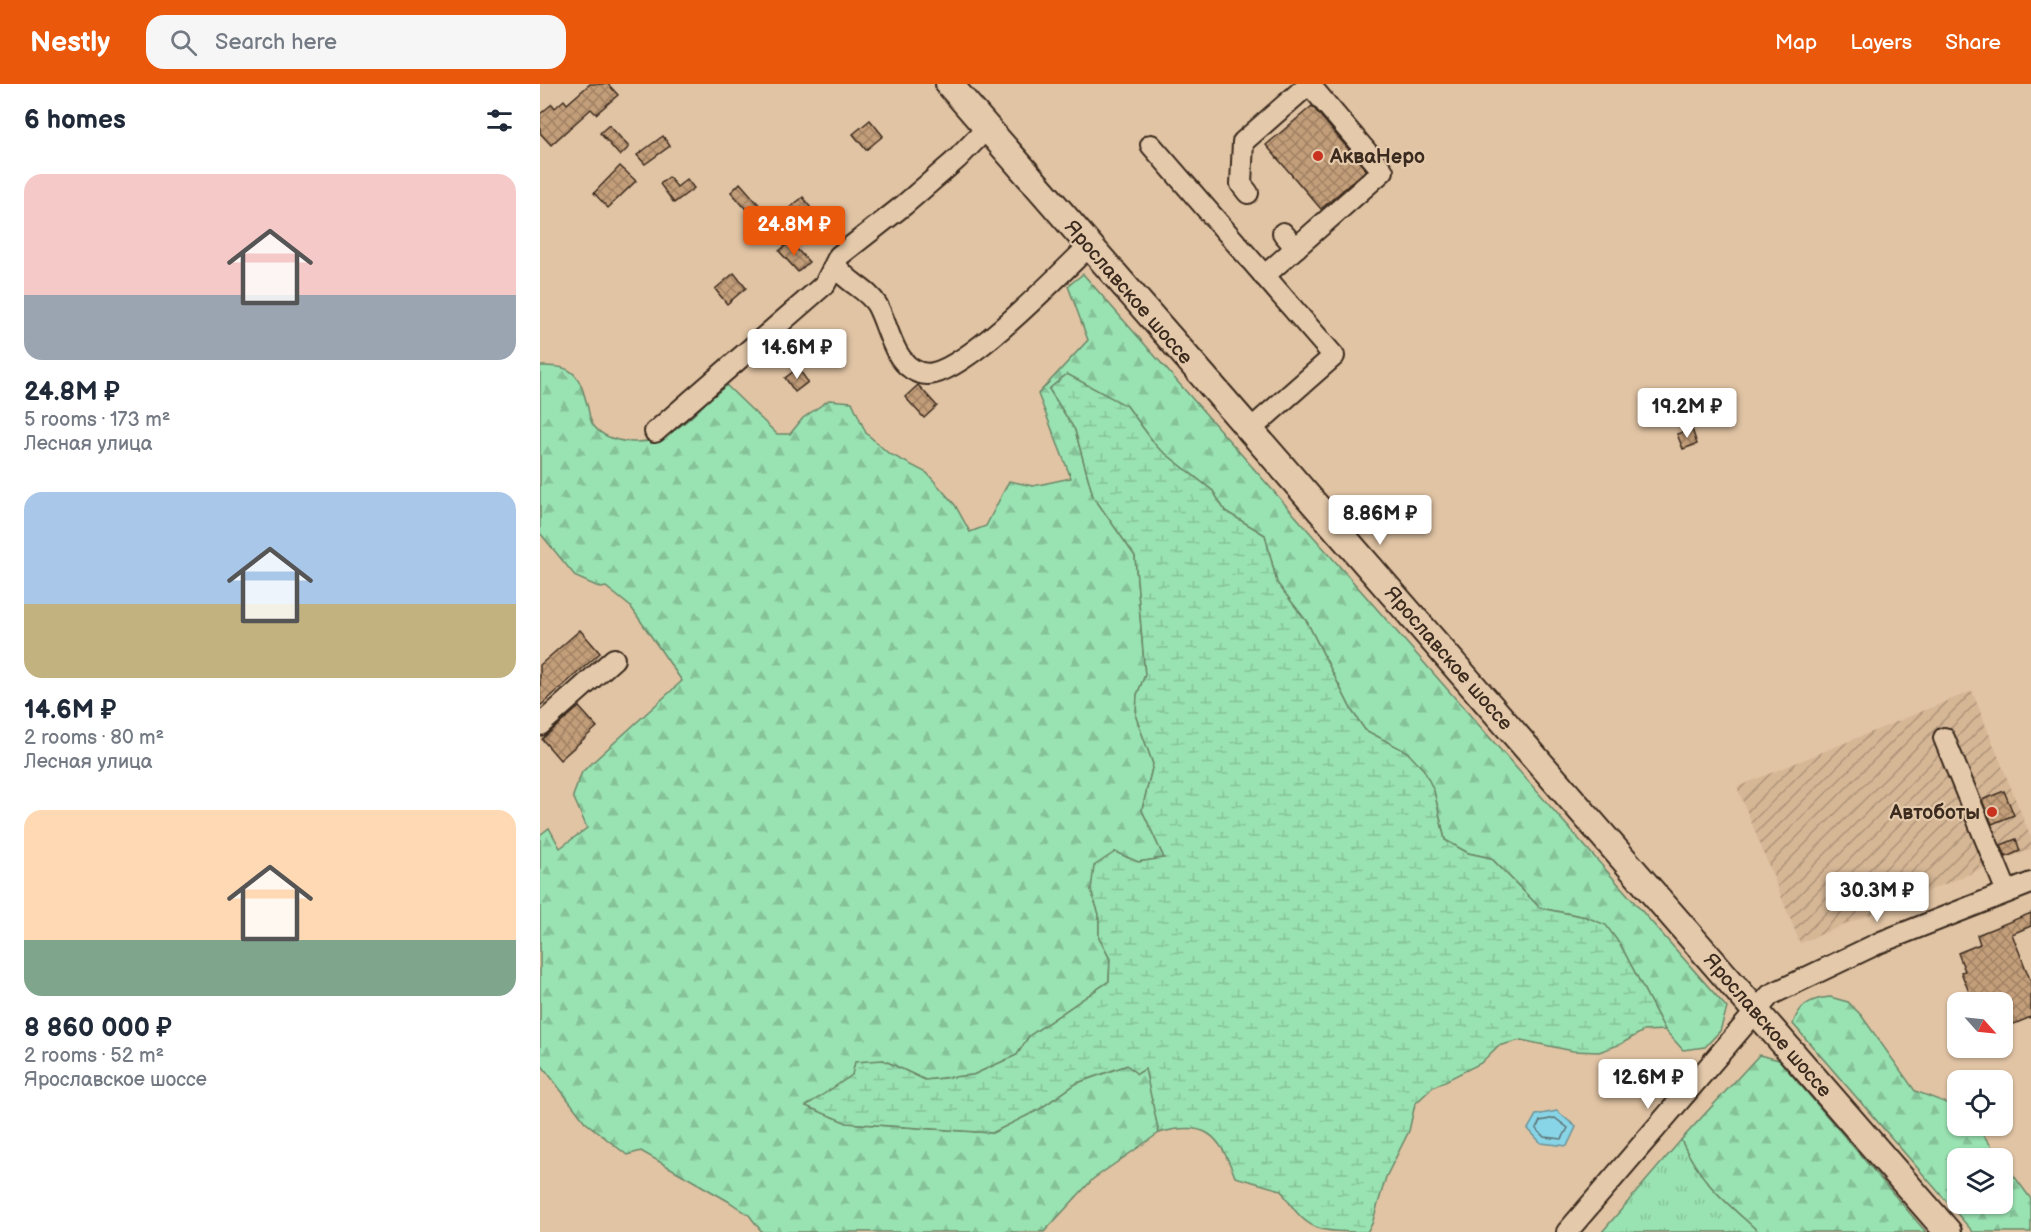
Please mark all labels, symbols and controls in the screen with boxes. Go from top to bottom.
search box [146,15,566,69]
text: Nestly [30,26,110,59]
icon: search [167,26,200,59]
text: Search here [215,29,337,56]
text: Map [1775,30,1817,55]
text: Layers [1850,30,1912,55]
text: Share [1945,30,2001,55]
icon: filters [483,104,516,137]
text: 6 homes [24,105,126,136]
place label: АкваНеро [1329,145,1425,169]
marker: АкваНеро [1311,149,1325,163]
pin: 24.8M ₽ [739,206,849,257]
icon: home [216,213,324,321]
text: 24.8M ₽ [757,213,831,237]
street label: Ярославское шоссе [1059,216,1197,370]
pin: 14.6M ₽ [742,329,852,380]
text: 14.6M ₽ [762,336,833,360]
text: 24.8M ₽ [24,377,120,408]
pin: 19.2M ₽ [1632,388,1742,439]
text: 19.2M ₽ [1652,395,1722,419]
text: 5 rooms · 173 m² [24,408,170,432]
text: Лесная улица [24,432,153,456]
pin: 8.86M ₽ [1325,495,1435,546]
text: 8.86M ₽ [1343,502,1417,526]
icon: home [216,531,324,639]
street label: Ярославское шоссе [1379,582,1517,736]
text: 14.6M ₽ [24,695,116,726]
text: 2 rooms · 80 m² [24,726,164,750]
text: Лесная улица [24,750,153,774]
place label: Автоботы [1889,801,1980,825]
marker: Автоботы [1985,805,1999,819]
icon: home [216,849,324,957]
pin: 30.3M ₽ [1822,872,1932,923]
text: 30.3M ₽ [1840,879,1914,903]
street label: Ярославское шоссе [1698,949,1836,1103]
north arrow [1947,992,2013,1058]
map controls [1947,992,2013,1214]
text: 8 860 000 ₽ [24,1013,172,1044]
text: 2 rooms · 52 m² [24,1044,164,1068]
pin: 12.6M ₽ [1593,1059,1703,1110]
text: 12.6M ₽ [1612,1066,1684,1090]
text: Ярославское шоссе [24,1068,207,1092]
button: locate [1947,1070,2013,1136]
button: layers [1947,1148,2013,1214]

